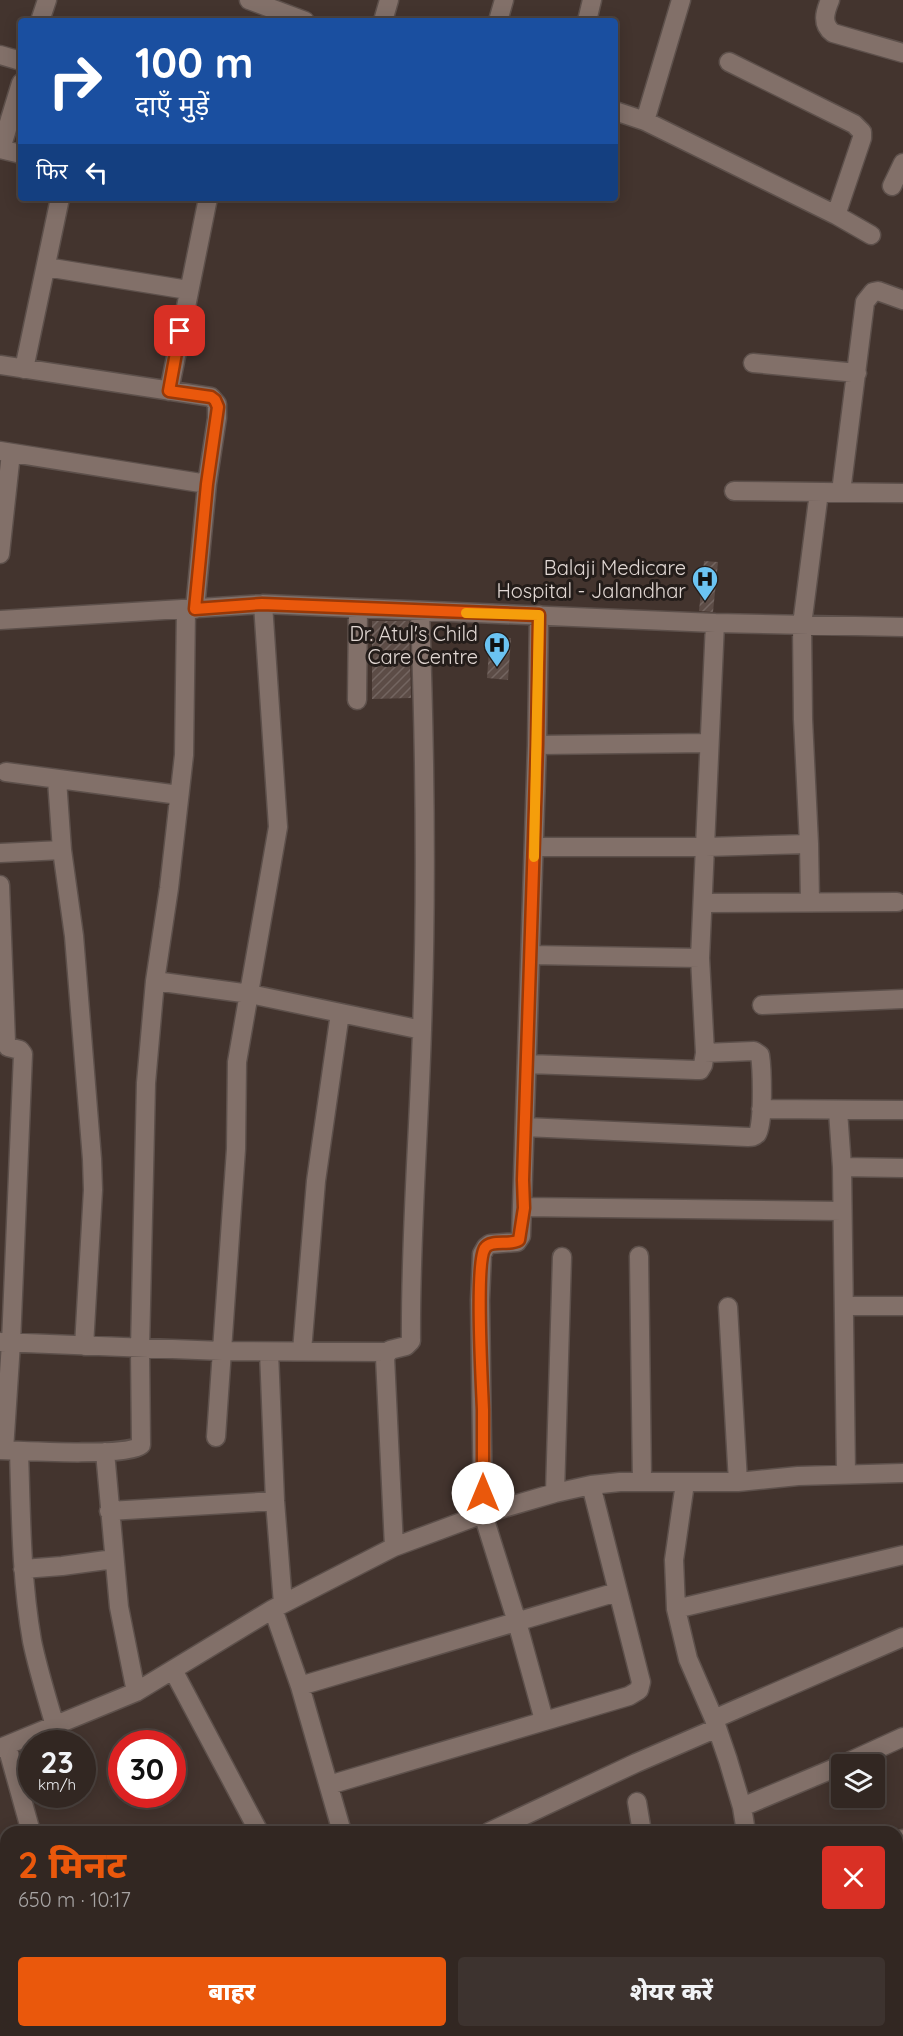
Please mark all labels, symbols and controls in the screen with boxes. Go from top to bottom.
text: 100 m [135,36,253,89]
icon: right [36,42,114,120]
text: दाएँ मुड़ें [135,88,209,122]
icon: left [80,156,113,189]
text: फिर [36,157,68,185]
pin [154,305,205,356]
icon: arrive [163,314,196,347]
place label: Balaji Medicare Hospital - Jalandhar [496,555,686,603]
hospital icon: Balaji Medicare Hospital - Jalandhar [690,564,720,602]
place label: Dr. Atul's Child Care Centre [349,621,478,669]
hospital icon: Dr. Atul's Child Care Centre [482,630,512,668]
position arrow [451,1461,515,1525]
speed limit sign: 30 [108,1730,186,1808]
text: 23 [40,1743,74,1781]
map controls [831,1754,885,1808]
button: layers [831,1754,885,1808]
text: km/h [38,1775,76,1794]
text: 2 मिनट [18,1842,126,1887]
button: close [822,1846,885,1909]
text: 650 m · 10:17 [18,1887,131,1912]
button: बाहर [18,1957,446,2026]
button: शेयर करें [458,1957,885,2026]

